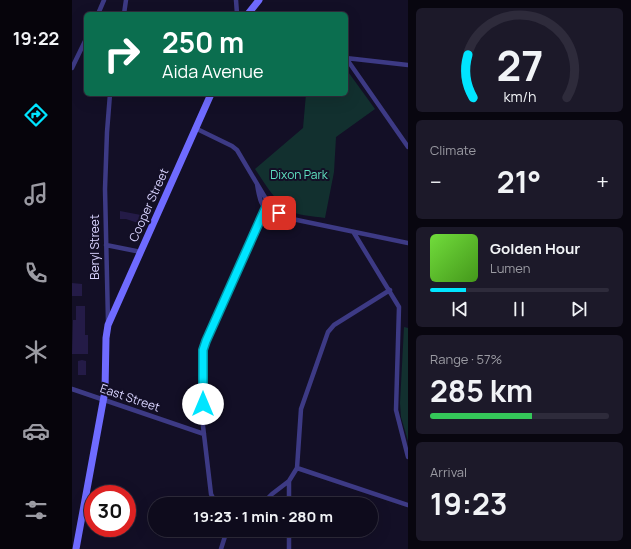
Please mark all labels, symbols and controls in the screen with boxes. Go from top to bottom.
text: 250 m [162,23,244,61]
text: 19:22 [13,26,59,50]
icon: right [96,28,148,80]
text: 27 [496,37,543,93]
text: Aida Avenue [162,59,264,83]
text: km/h [503,87,536,106]
icon: directions [22,101,50,129]
text: Climate [430,141,476,159]
text: 21° [497,161,541,202]
street label: Cooper Street [125,165,172,244]
park label: Dixon Park [270,166,329,183]
text: − [430,167,442,197]
text: + [596,167,609,197]
icon: music [22,180,50,208]
pin [262,196,296,230]
icon: arrive [268,202,290,224]
street label: Beryl Street [86,214,103,280]
text: Golden Hour [490,238,580,259]
icon: phone [22,259,50,287]
text: Lumen [490,259,530,277]
icon: previous [449,298,471,320]
icon: pause [508,298,530,320]
icon: next [568,298,590,320]
icon: climate [22,338,50,366]
text: Range · 57% [430,350,502,368]
text: 285 km [430,370,533,411]
street label: East Street [98,379,163,416]
position arrow [182,383,224,425]
icon: car [22,417,50,445]
text: Arrival [430,463,467,481]
text: 19:23 [430,483,507,524]
speed limit sign: 30 [84,485,136,537]
icon: filters [22,496,50,524]
text: 19:23 · 1 min · 280 m [193,506,333,527]

